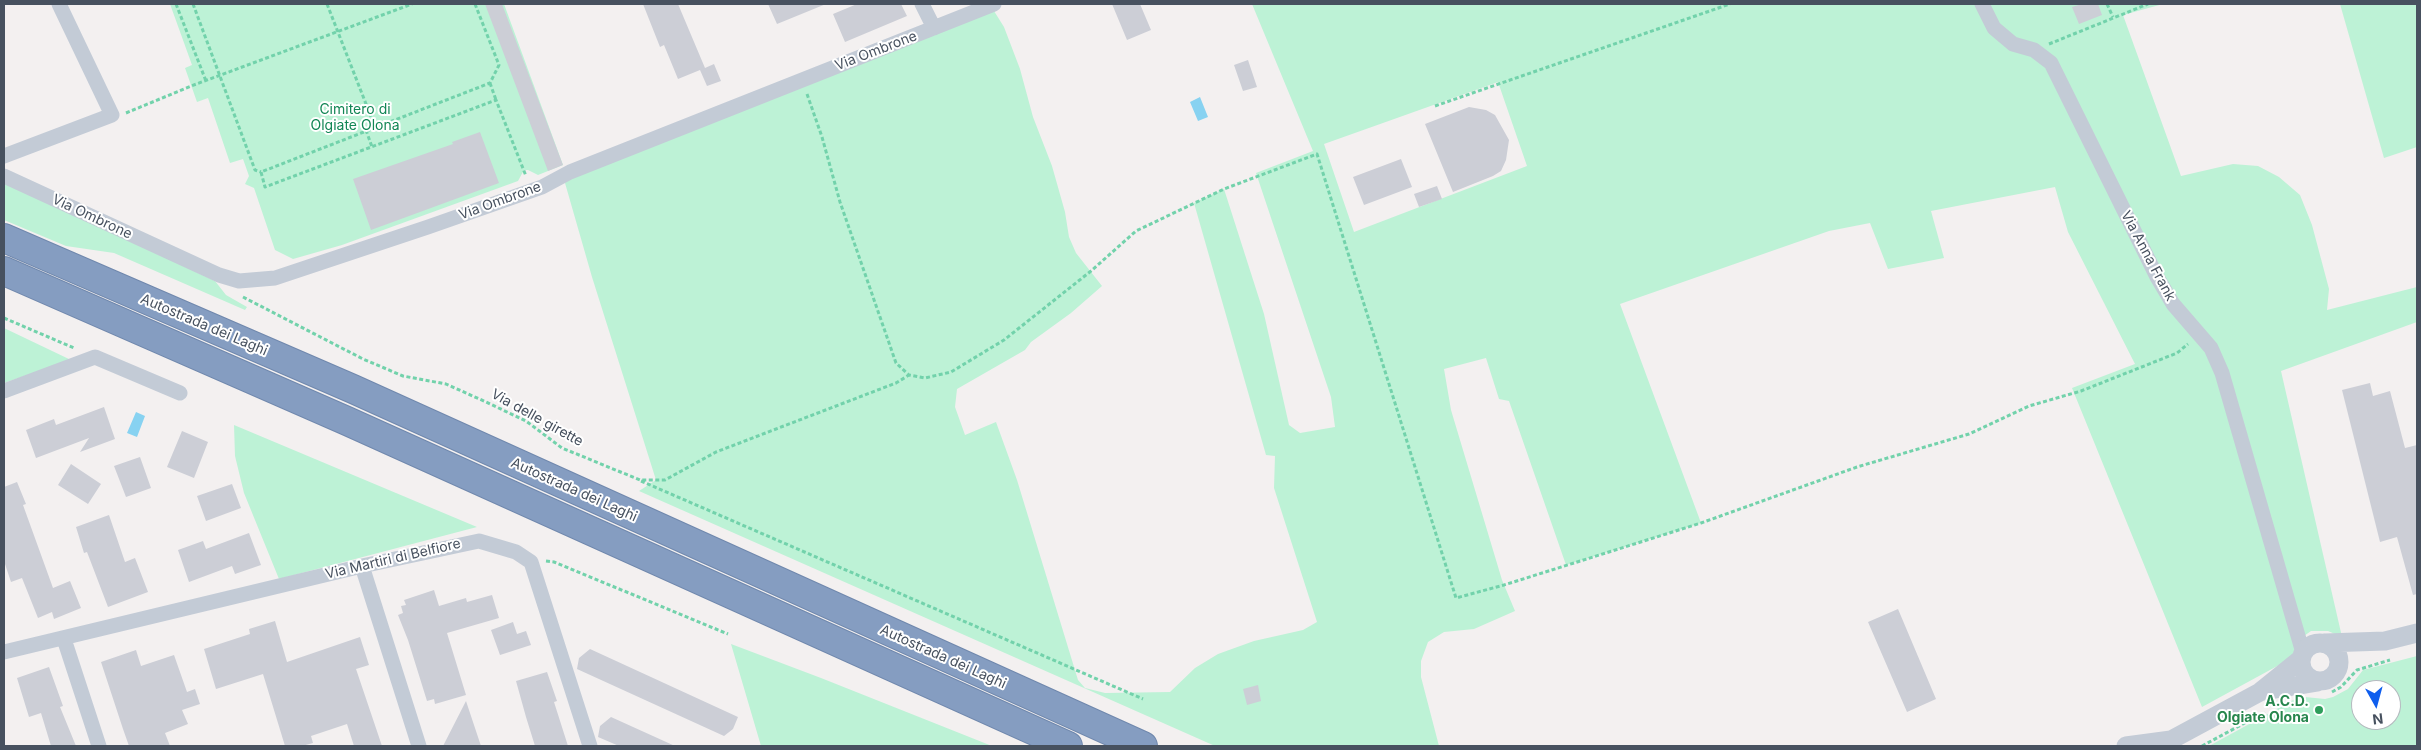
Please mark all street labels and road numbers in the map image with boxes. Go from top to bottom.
street label: Via Ombrone [833,28,919,74]
street label: Via Ombrone [457,178,543,224]
street label: Via Ombrone [49,191,135,243]
street label: Via Anna Frank [2117,208,2179,304]
street label: Autostrada dei Laghi [138,291,270,359]
street label: Via delle girette [488,386,586,450]
street label: Autostrada dei Laghi [508,455,640,525]
street label: Via Martiri di Belfiore [324,535,462,583]
street label: Autostrada dei Laghi [877,622,1009,692]

